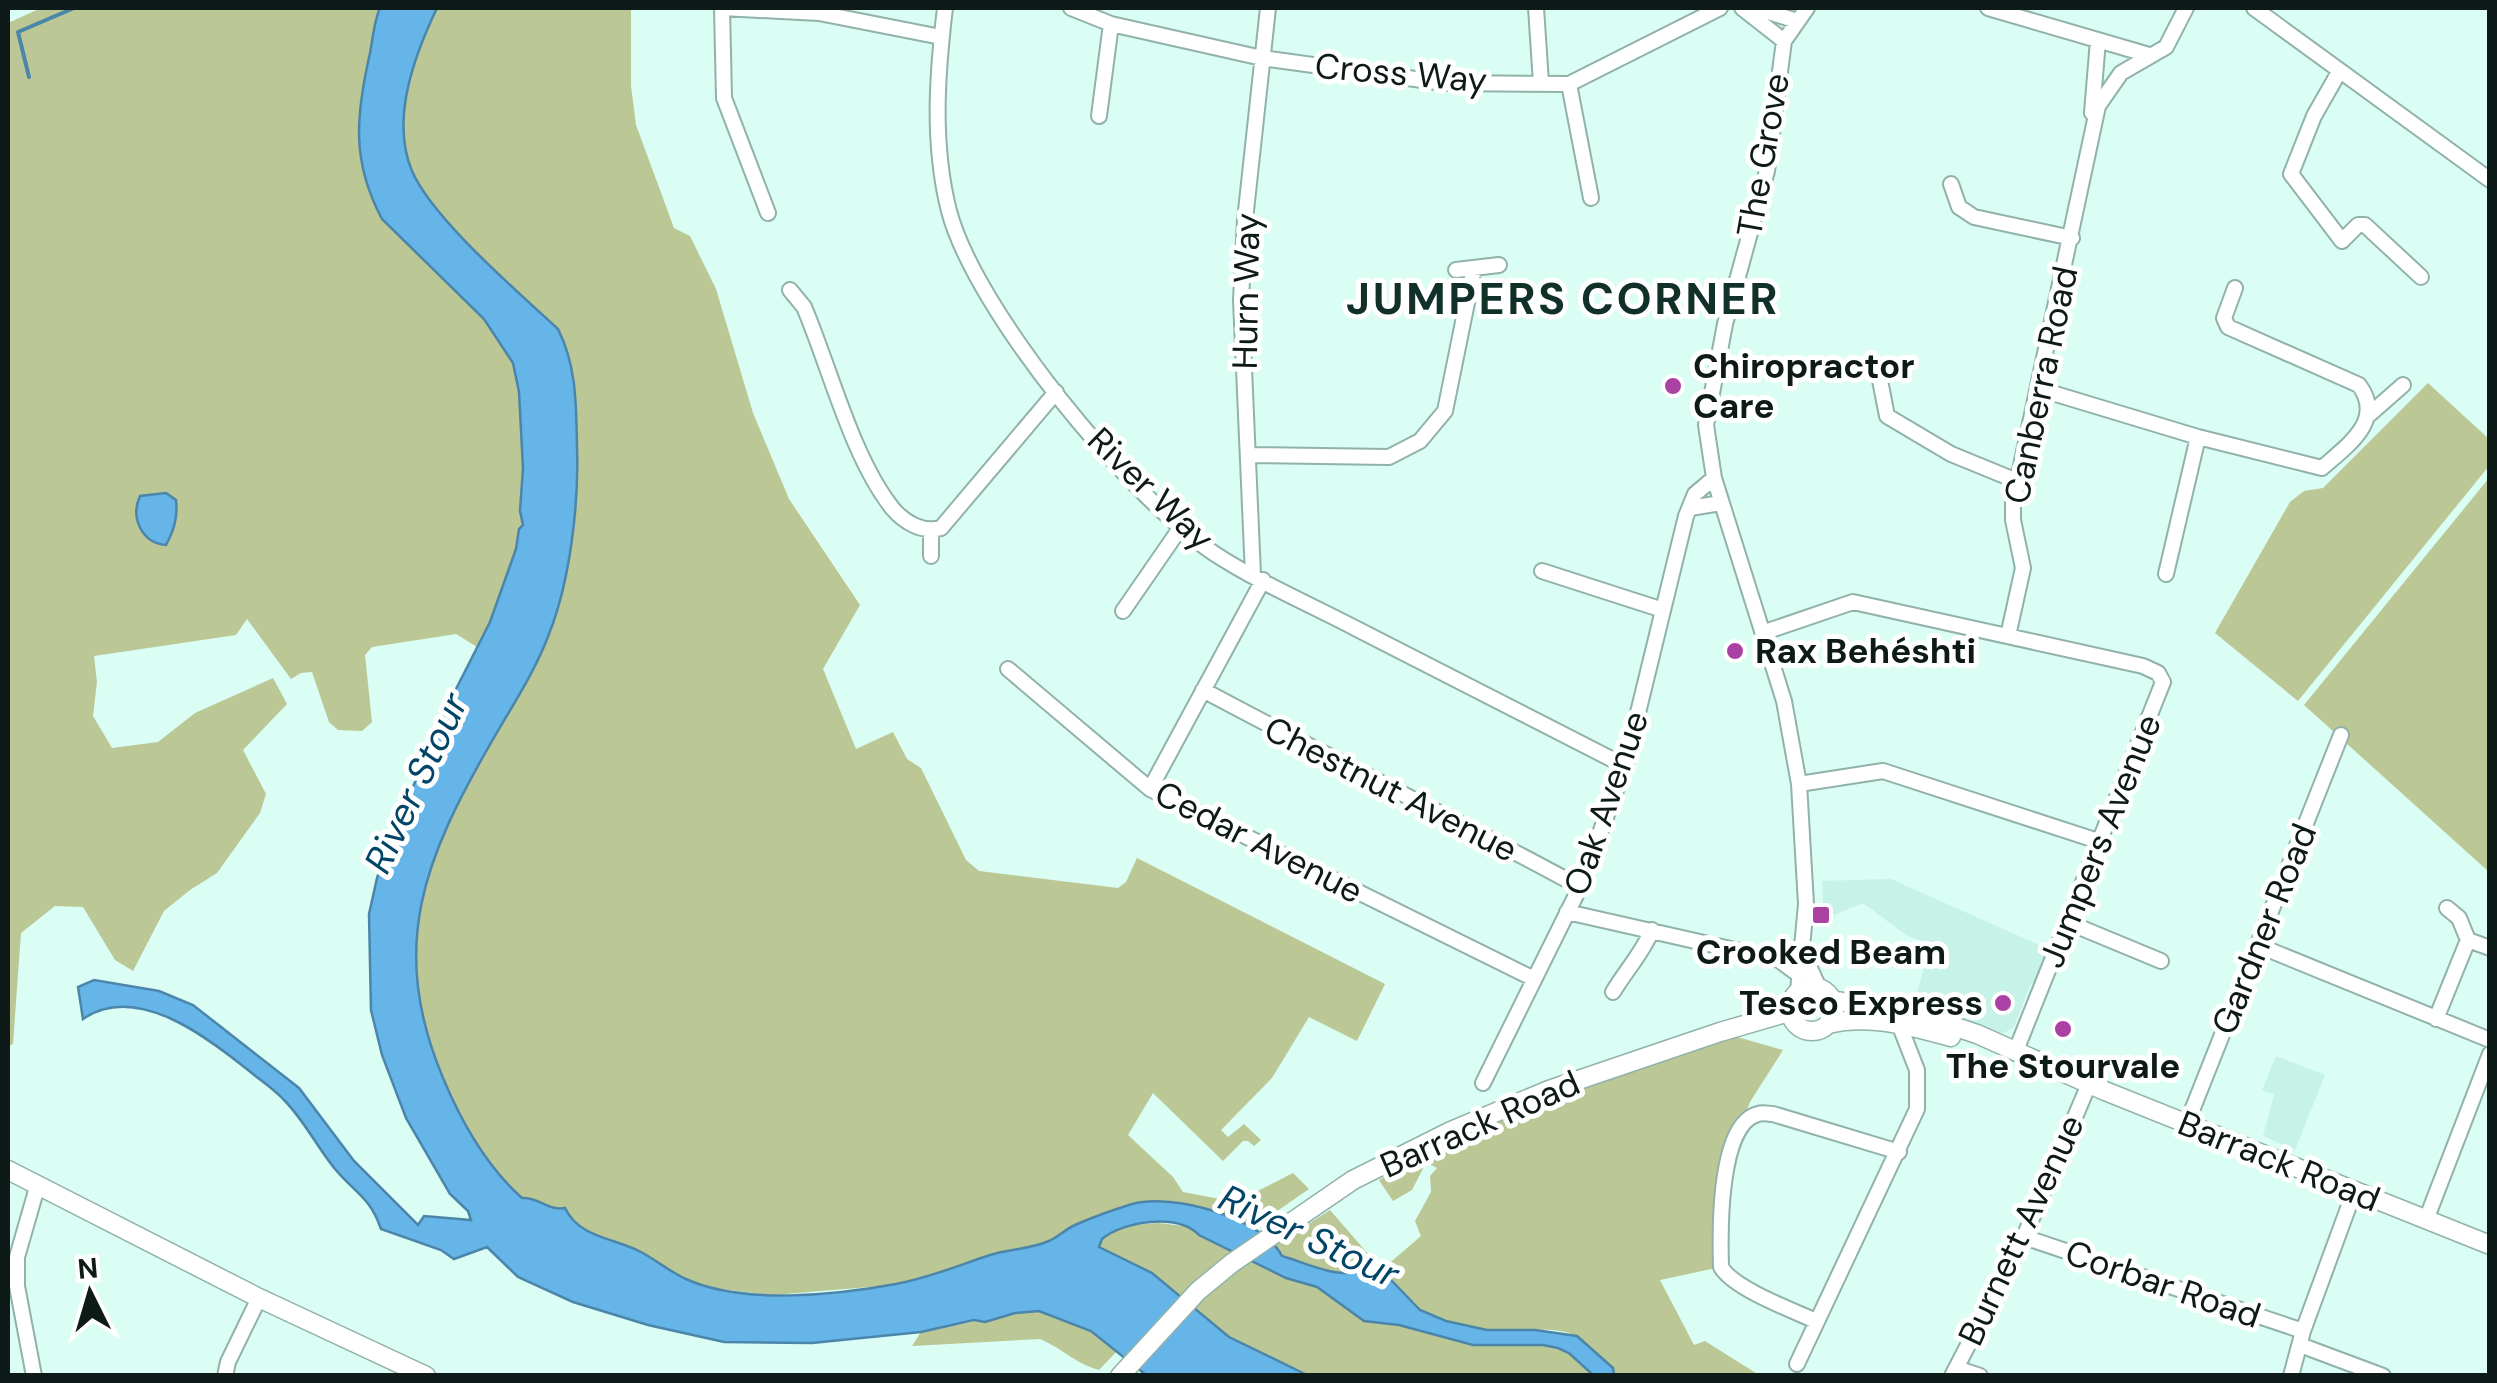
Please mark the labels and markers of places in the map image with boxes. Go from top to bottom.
place label: Chiropractor Care [1693,343,1915,429]
marker: Chiropractor Care [1662,375,1684,397]
place label: Rax Behéshti [1755,628,1976,674]
marker: Rax Behéshti [1724,640,1746,662]
marker: Crooked Beam [1810,904,1832,926]
place label: Crooked Beam [1696,929,1946,975]
place label: Tesco Express [1739,980,1983,1026]
marker: Tesco Express [1992,992,2014,1014]
marker: The Stourvale [2052,1018,2074,1040]
place label: The Stourvale [1946,1043,2180,1089]

